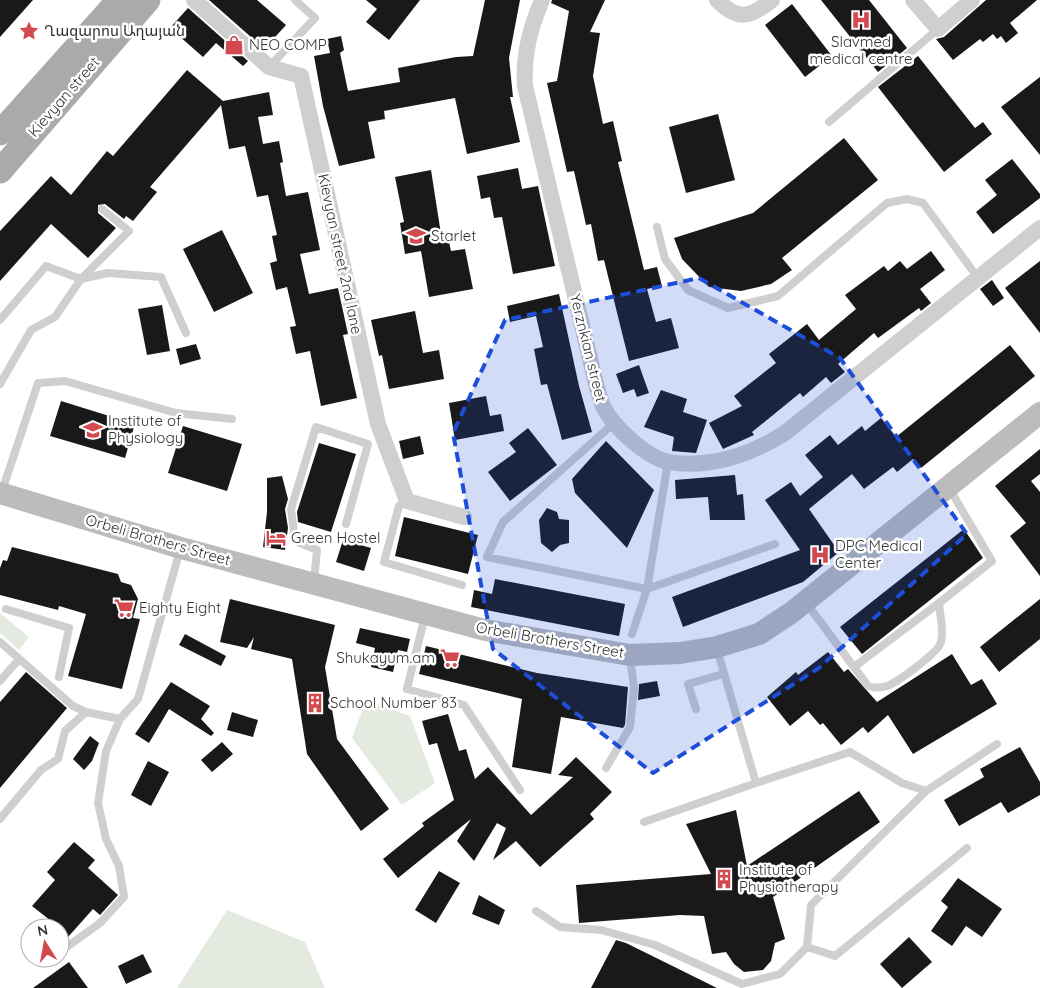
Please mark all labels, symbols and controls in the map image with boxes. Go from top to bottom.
hospital icon: Slavmed medical centre [850,9,872,31]
place icon: Ղազարոս Աղայան [18,20,40,42]
place label: Ղազարոս Աղայան [44,21,185,40]
place label: Slavmed medical centre [810,32,912,68]
shop icon: NEO COMP [223,34,245,56]
place label: NEO COMP [249,35,327,54]
street label: Kievyan street [24,53,103,141]
street label: Kievyan street 2nd lane [314,172,367,336]
school or university icon: Starlet [405,225,427,247]
place label: Starlet [431,226,476,245]
street label: Yerznkian street [566,292,611,404]
place label: Institute of Physiology [108,411,183,447]
school or university icon: Institute of Physiology [82,419,104,441]
street label: Orbeli Brothers Street [83,510,233,569]
hotel icon: Green Hostel [265,527,287,549]
place label: Green Hostel [291,528,380,547]
place label: DPC Medical Center [835,536,922,572]
hospital icon: DPC Medical Center [809,544,831,566]
supermarket icon: Eighty Eight [113,597,135,619]
place label: Eighty Eight [139,598,221,617]
street label: Orbeli Brothers Street [475,617,626,662]
supermarket icon: Shukayum.am [439,647,461,669]
place label: Shukayum.am [336,648,435,667]
building icon: School Number 83 [304,692,326,714]
place label: School Number 83 [330,693,457,712]
place label: Institute of Physiotherapy [739,860,838,896]
building icon: Institute of Physiotherapy [713,868,735,890]
north arrow [20,918,70,968]
text: N [36,920,49,940]

